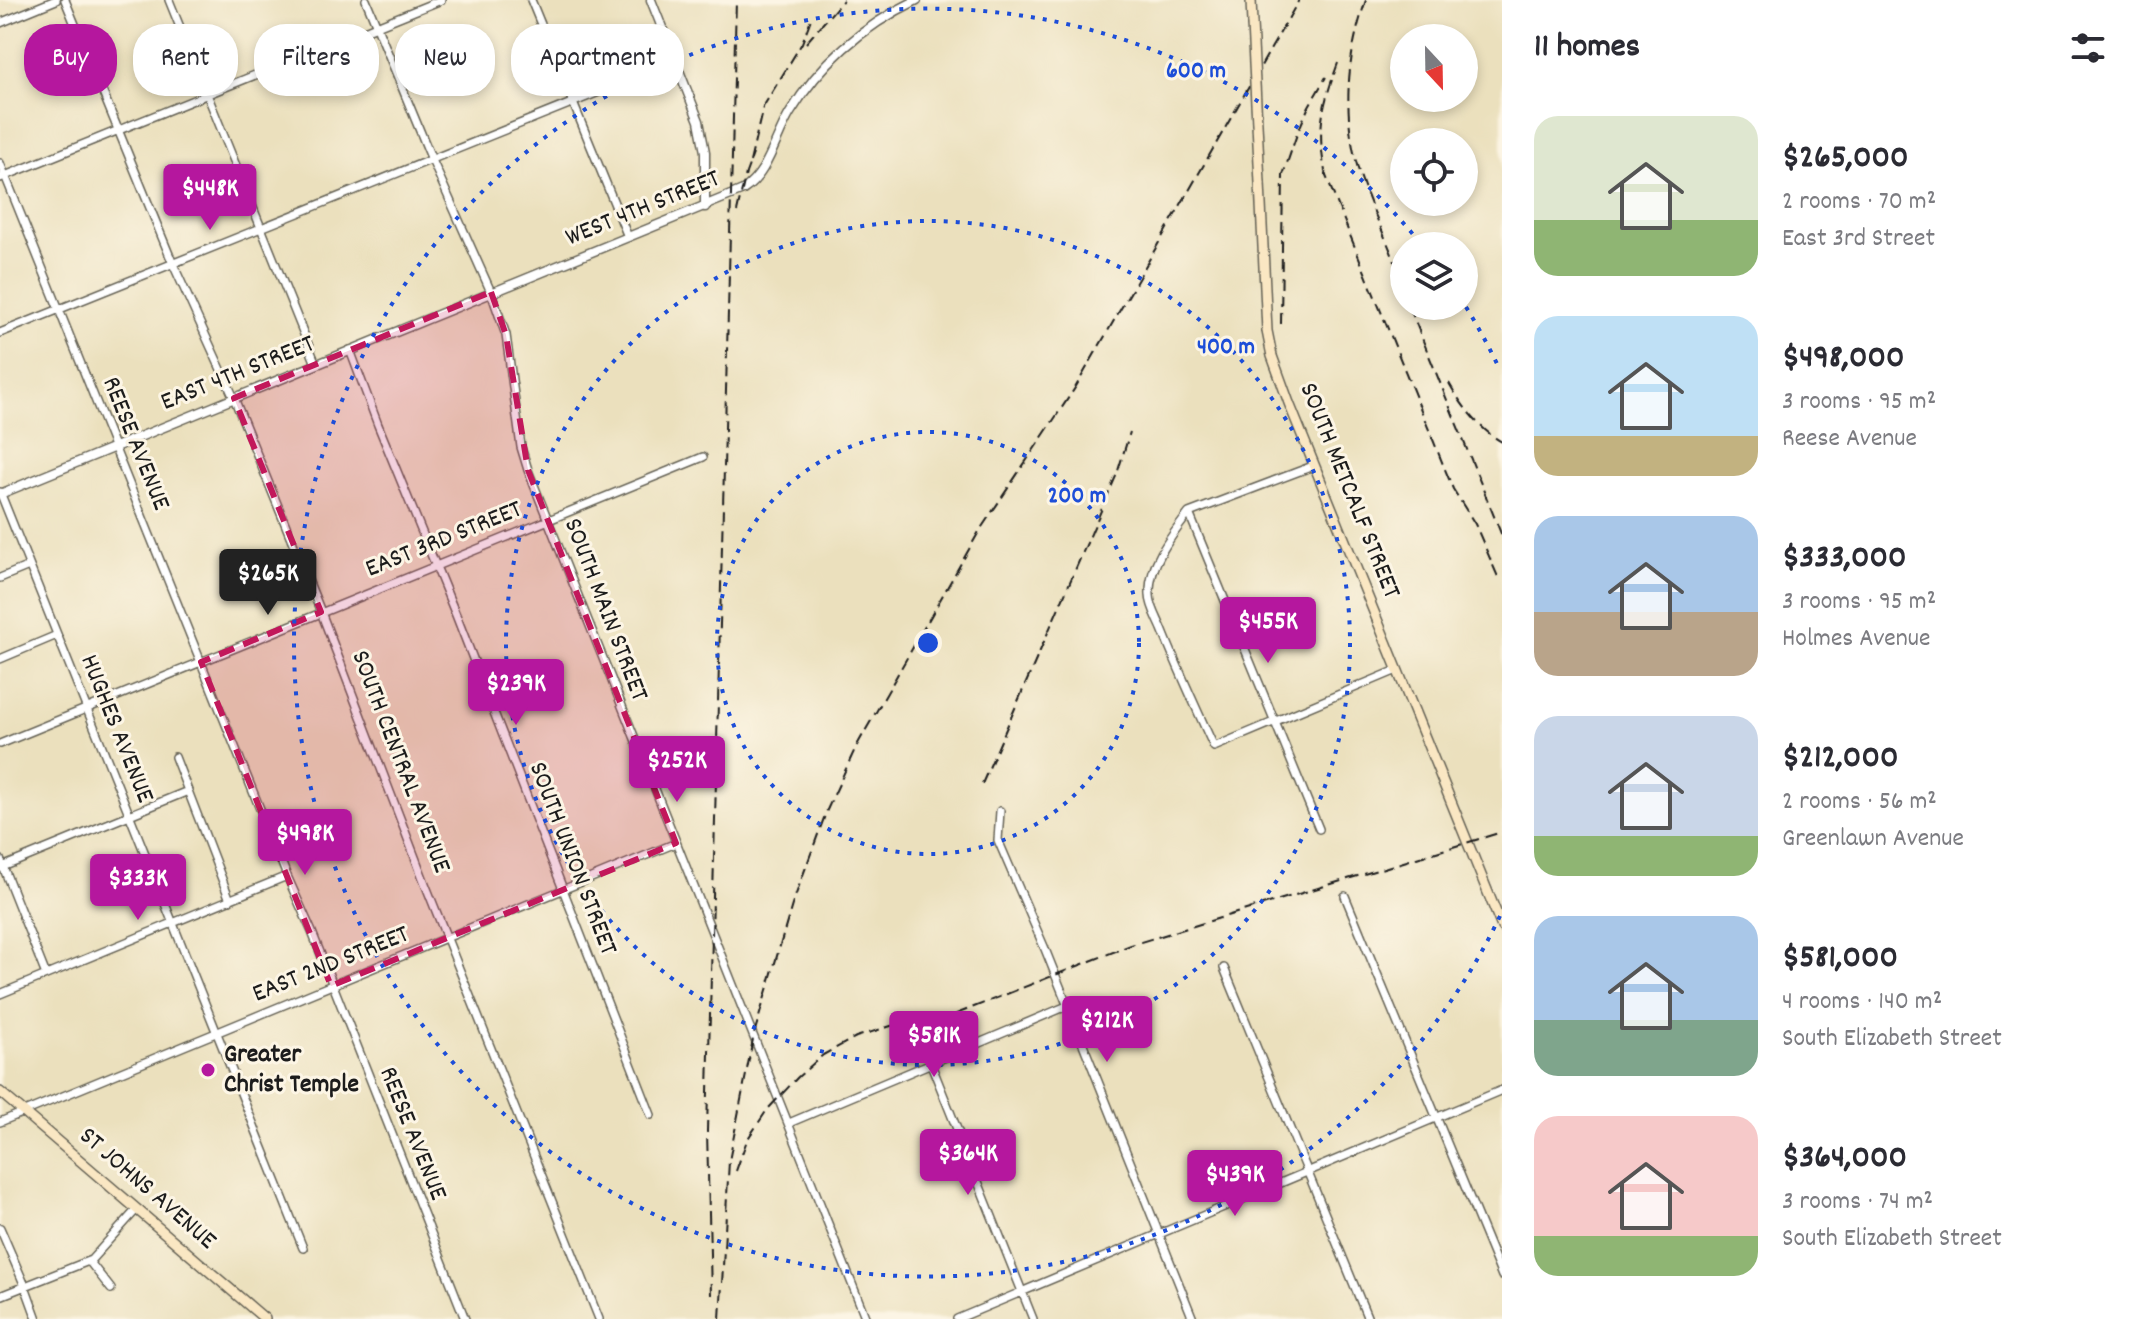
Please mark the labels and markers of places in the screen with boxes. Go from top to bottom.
pin: $448K [154,164,266,232]
pin: $265K [212,549,324,617]
pin: $455K [1212,597,1324,665]
centre of rings [914,629,942,657]
pin: $239K [460,659,572,727]
pin: $252K [621,736,733,804]
pin: $498K [249,809,361,877]
pin: $333K [82,854,194,922]
pin: $212K [1051,996,1163,1064]
pin: $581K [878,1011,990,1079]
place label: Greater Christ Temple [224,1037,359,1104]
marker: Greater Christ Temple [199,1061,217,1079]
pin: $364K [912,1129,1024,1197]
pin: $439K [1179,1150,1291,1218]

